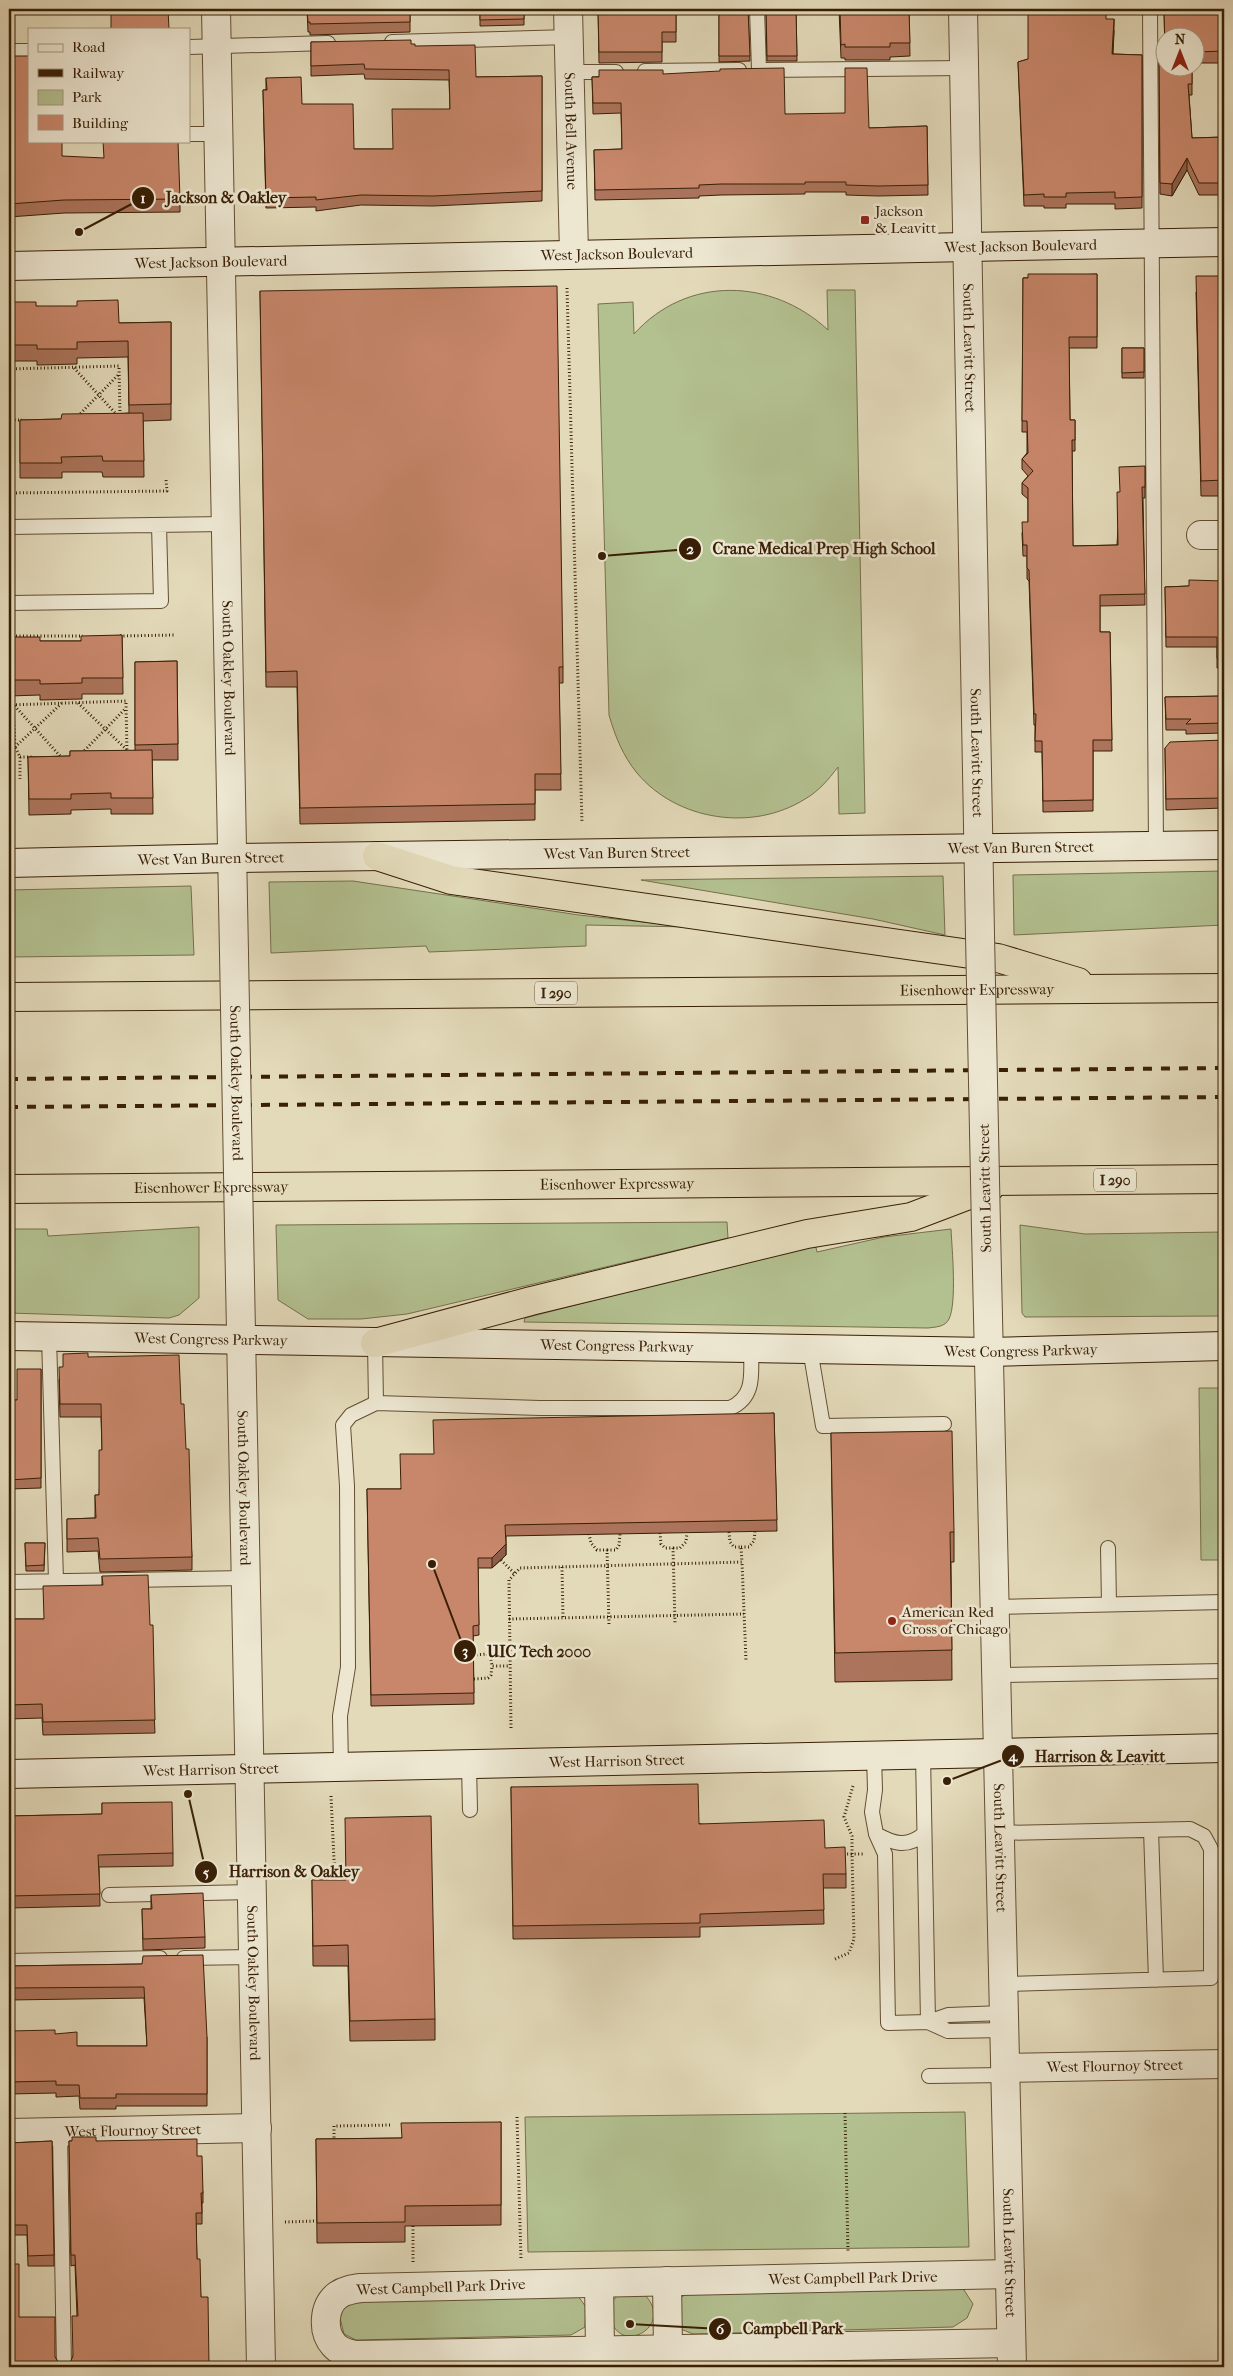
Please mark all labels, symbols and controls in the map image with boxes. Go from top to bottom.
legend [28,28,190,142]
north arrow [1156,28,1206,78]
text: N [1175,31,1186,48]
text: Road [72,38,106,56]
text: Railway [72,64,125,82]
street label: South Bell Avenue [561,72,581,191]
text: Park [72,88,102,106]
text: Building [72,114,129,132]
callout: Jackson & Oakley [131,182,296,213]
text: Jackson & Oakley [164,188,288,208]
text: 1 [140,189,146,207]
place label: Jackson & Leavitt [874,202,937,237]
marker: Jackson & Leavitt [859,214,871,226]
street label: West Jackson Boulevard [943,235,1098,257]
street label: West Jackson Boulevard [539,243,694,265]
street label: West Jackson Boulevard [134,251,288,273]
street label: South Leavitt Street [959,283,979,413]
callout: Crane Medical Prep High School [678,533,945,564]
text: Crane Medical Prep High School [713,539,936,559]
text: 2 [686,540,694,558]
street label: South Oakley Boulevard [218,600,239,757]
street label: South Leavitt Street [966,688,987,818]
street label: West Van Buren Street [946,838,1095,858]
street label: West Van Buren Street [543,843,691,863]
street label: West Van Buren Street [136,848,285,869]
street label: Eisenhower Expressway [900,980,1055,999]
road number: I 290 [535,981,577,1004]
street label: South Oakley Boulevard [226,1005,247,1162]
street label: South Leavitt Street [975,1123,995,1253]
road number: I 290 [1094,1168,1136,1192]
street label: Eisenhower Expressway [540,1174,695,1194]
street label: Eisenhower Expressway [134,1178,289,1197]
street label: West Congress Parkway [133,1329,289,1350]
street label: West Congress Parkway [539,1336,695,1356]
street label: West Congress Parkway [943,1340,1099,1361]
street label: South Oakley Boulevard [234,1410,255,1567]
place label: American Red Cross of Chicago [901,1603,1008,1638]
marker: American Red Cross of Chicago [886,1615,898,1627]
callout: UIC Tech 2000 [452,1635,602,1666]
text: 3 [462,1642,468,1660]
text: UIC Tech 2000 [486,1642,591,1661]
callout: Harrison & Leavitt [1000,1741,1176,1772]
text: 4 [1008,1747,1019,1765]
text: Harrison & Leavitt [1035,1747,1166,1766]
street label: West Harrison Street [548,1751,686,1771]
street label: West Harrison Street [142,1759,280,1780]
street label: South Leavitt Street [990,1783,1011,1913]
callout: Harrison & Oakley [194,1856,369,1887]
text: Harrison & Oakley [229,1862,361,1882]
text: 5 [203,1863,210,1881]
street label: South Oakley Boulevard [243,1905,264,2062]
street label: West Flournoy Street [1046,2056,1184,2076]
street label: West Flournoy Street [64,2120,202,2141]
street label: South Leavitt Street [999,2188,1020,2318]
street label: West Campbell Park Drive [767,2268,938,2288]
street label: West Campbell Park Drive [355,2275,526,2299]
callout: Campbell Park [708,2313,853,2344]
text: Campbell Park [743,2319,844,2339]
text: 6 [716,2320,725,2338]

